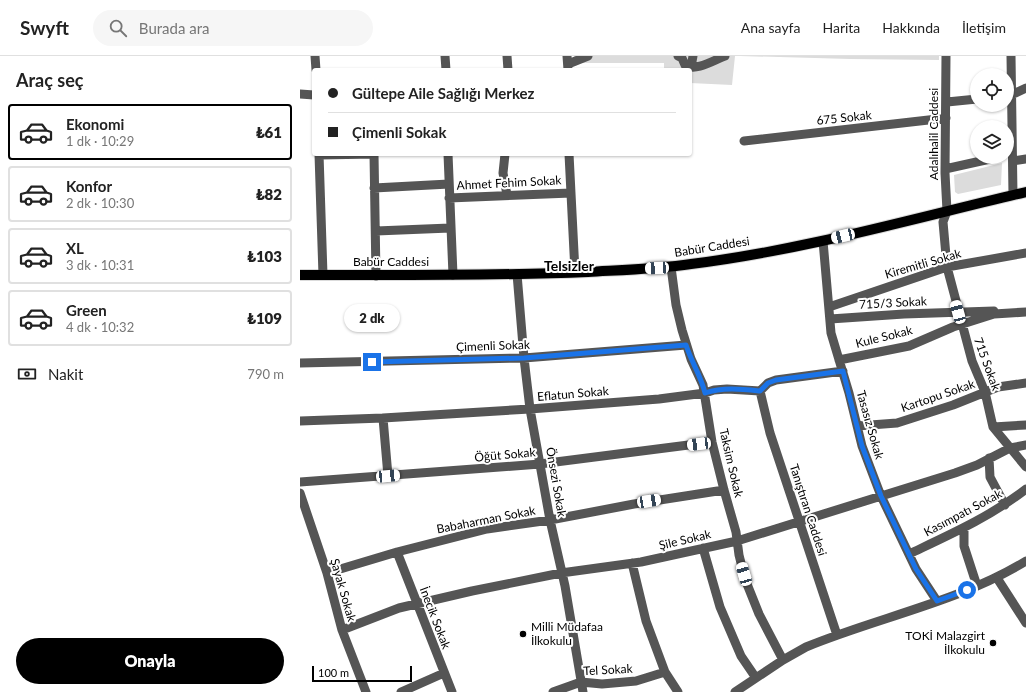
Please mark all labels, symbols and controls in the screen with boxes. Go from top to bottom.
search box [93,10,373,46]
text: Swyft [20,16,69,39]
icon: search [107,17,129,39]
text: Burada ara [139,19,210,37]
text: Ana sayfa [741,19,800,36]
text: Harita [822,19,860,36]
text: Hakkında [882,19,940,36]
text: İletişim [962,19,1006,36]
map controls [970,68,1014,164]
button: locate [970,68,1014,112]
text: Araç seç [16,69,84,91]
text: Gültepe Aile Sağlığı Merkez [352,84,534,102]
street label: Adalıhalil Caddesi [926,88,941,180]
street label: 675 Sokak [816,107,873,128]
icon: car [18,114,54,150]
text: Ekonomi [66,115,124,133]
button: layers [970,120,1014,164]
text: ₺61 [256,123,282,141]
text: Çimenli Sokak [352,123,446,141]
text: 1 dk · 10:29 [66,133,134,149]
street label: Ahmet Fehim Sokak [456,172,563,193]
icon: car [18,176,54,212]
text: Konfor [66,177,112,195]
text: ₺82 [256,185,282,203]
text: 2 dk · 10:30 [66,195,134,211]
car [830,227,856,245]
street label: Babür Caddesi [673,233,751,260]
icon: car [18,238,54,274]
text: XL [66,239,84,257]
street label: Kiremitli Sokak [883,245,964,282]
text: ₺103 [247,247,282,265]
street label: Babür Caddesi [353,254,429,269]
text: 3 dk · 10:31 [66,257,134,273]
district label: Telsizler [544,257,595,274]
car [645,261,669,275]
street label: 715/3 Sokak [859,293,928,312]
car [949,299,967,325]
icon: car [18,300,54,336]
text: Green [66,301,107,319]
callout: 2 dk [344,304,400,332]
text: ₺109 [247,309,282,327]
text: 2 dk [359,310,385,326]
text: 4 dk · 10:32 [66,319,134,335]
street label: Kule Sokak [854,322,915,351]
street label: 715 Sokak [971,335,1004,393]
street label: Çimenli Sokak [456,337,531,354]
route end [363,353,381,371]
icon: cash [16,363,38,385]
text: Nakit [48,365,83,383]
text: 790 m [247,366,284,382]
street label: Kartopu Sokak [899,376,978,415]
street label: Eflatun Sokak [537,383,610,404]
street label: Tasasız Sokak [854,389,888,462]
street label: Taksim Sokak [716,427,747,500]
car [686,437,712,451]
street label: Öğüt Sokak [474,444,537,465]
street label: Önsezi Sokak [543,446,570,519]
street label: Tanıştıran Caddesi [787,462,830,558]
car [376,469,400,483]
street label: Kasımpatı Sokak [921,485,1005,539]
car [636,493,662,509]
street label: Babaharman Sokak [435,502,537,536]
street label: Şile Sokak [657,526,713,553]
street label: Şayak Sokak [327,557,360,624]
car [735,561,753,587]
route start [958,581,976,599]
street label: İnecik Sokak [417,585,455,652]
place label: Milli Müdafaa İlkokulu [531,619,603,648]
place label: TOKİ Malazgirt İlkokulu [905,628,986,657]
marker: Milli Müdafaa İlkokulu [518,629,528,639]
button: Onayla [16,638,284,684]
marker: TOKİ Malazgirt İlkokulu [988,638,998,648]
street label: Tel Sokak [583,661,634,678]
scale bar [312,664,412,683]
text: 100 m [318,666,349,679]

